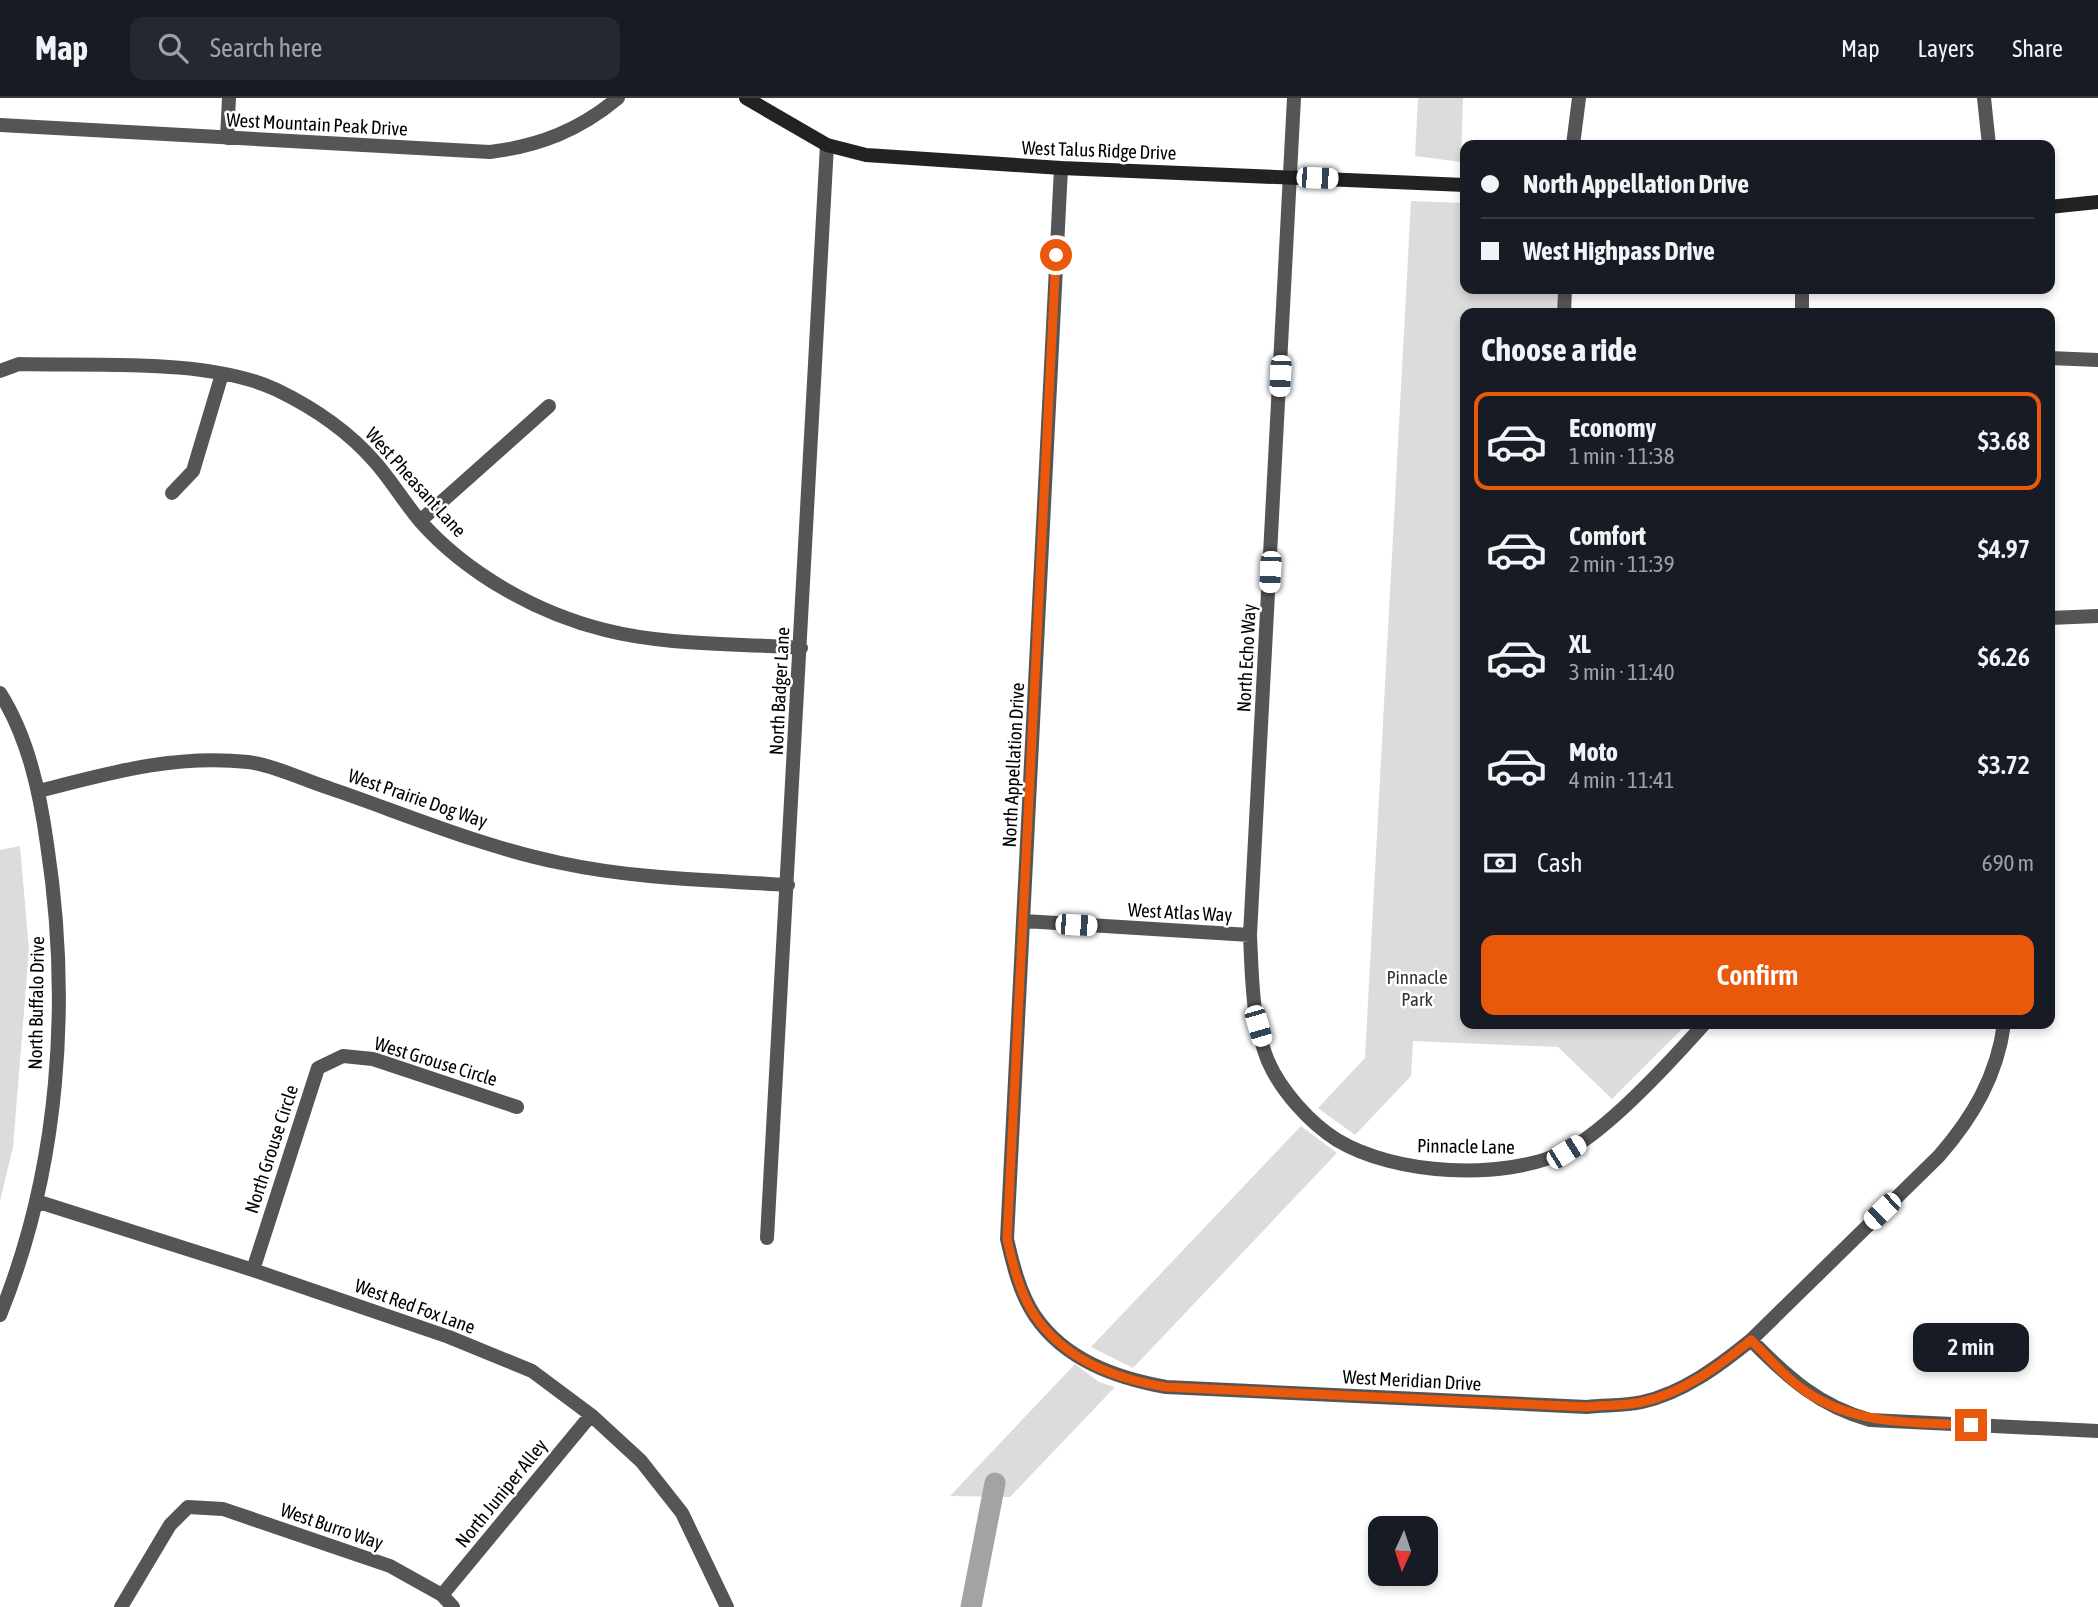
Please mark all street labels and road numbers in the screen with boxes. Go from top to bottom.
street label: West Mountain Peak Drive [226,108,408,140]
street label: West Talus Ridge Drive [1021,136,1177,164]
street label: West Pheasant Lane [361,423,471,541]
street label: North Echo Way [1232,603,1260,713]
street label: North Badger Lane [765,626,793,756]
street label: North Appellation Drive [998,682,1028,848]
street label: West Prairie Dog Way [345,764,491,832]
street label: West Atlas Way [1127,898,1233,926]
street label: North Buffalo Drive [24,936,48,1070]
street label: West Grouse Circle [372,1032,500,1090]
street label: North Grouse Circle [240,1082,302,1216]
street label: Pinnacle Lane [1417,1134,1515,1158]
street label: West Red Fox Lane [352,1274,478,1338]
street label: West Meridian Drive [1342,1365,1482,1395]
street label: North Juniper Alley [451,1434,551,1552]
street label: West Burro Way [278,1498,387,1554]

